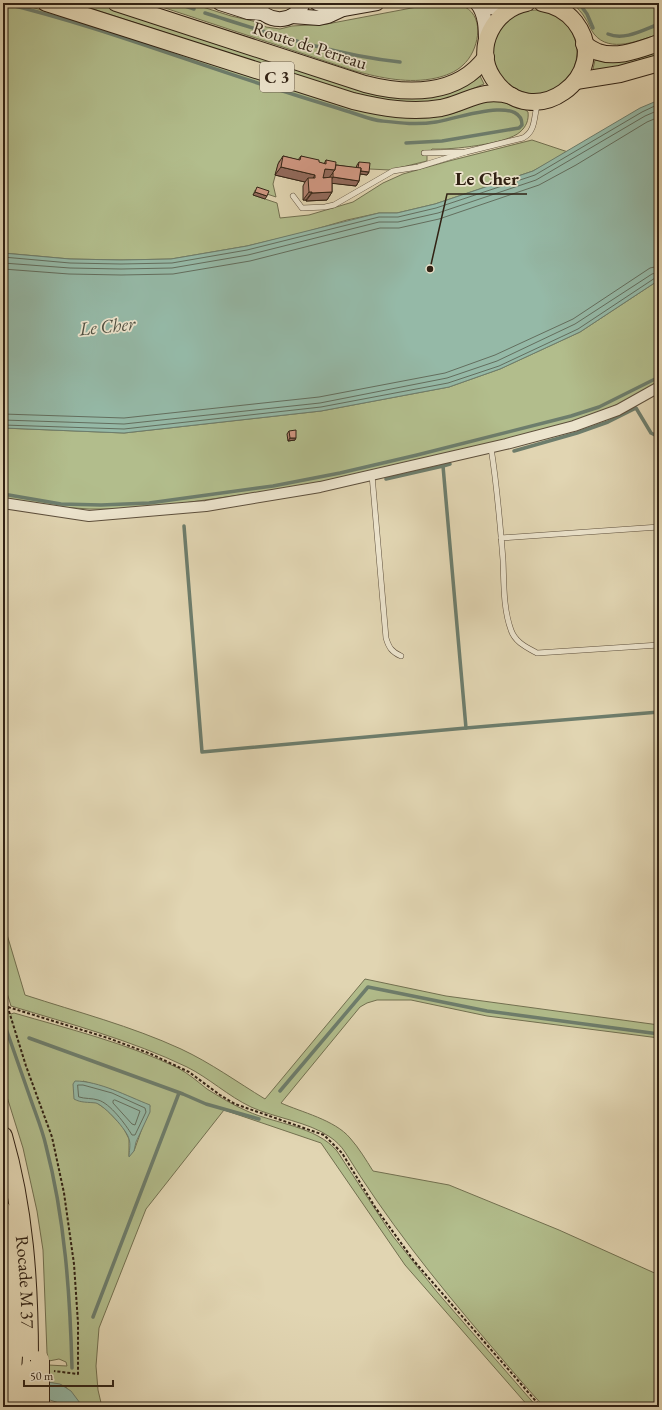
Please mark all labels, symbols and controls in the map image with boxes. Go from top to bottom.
street label: Route de Perreau [250,16,371,74]
road number: C 3 [260,62,294,92]
callout: Le Cher [447,163,527,194]
text: Le Cher [455,166,519,191]
water label: Le Cher [77,311,137,341]
street label: Rocade M 37 [11,1234,40,1329]
scale bar [24,1362,113,1388]
text: 50 m [30,1368,54,1384]

